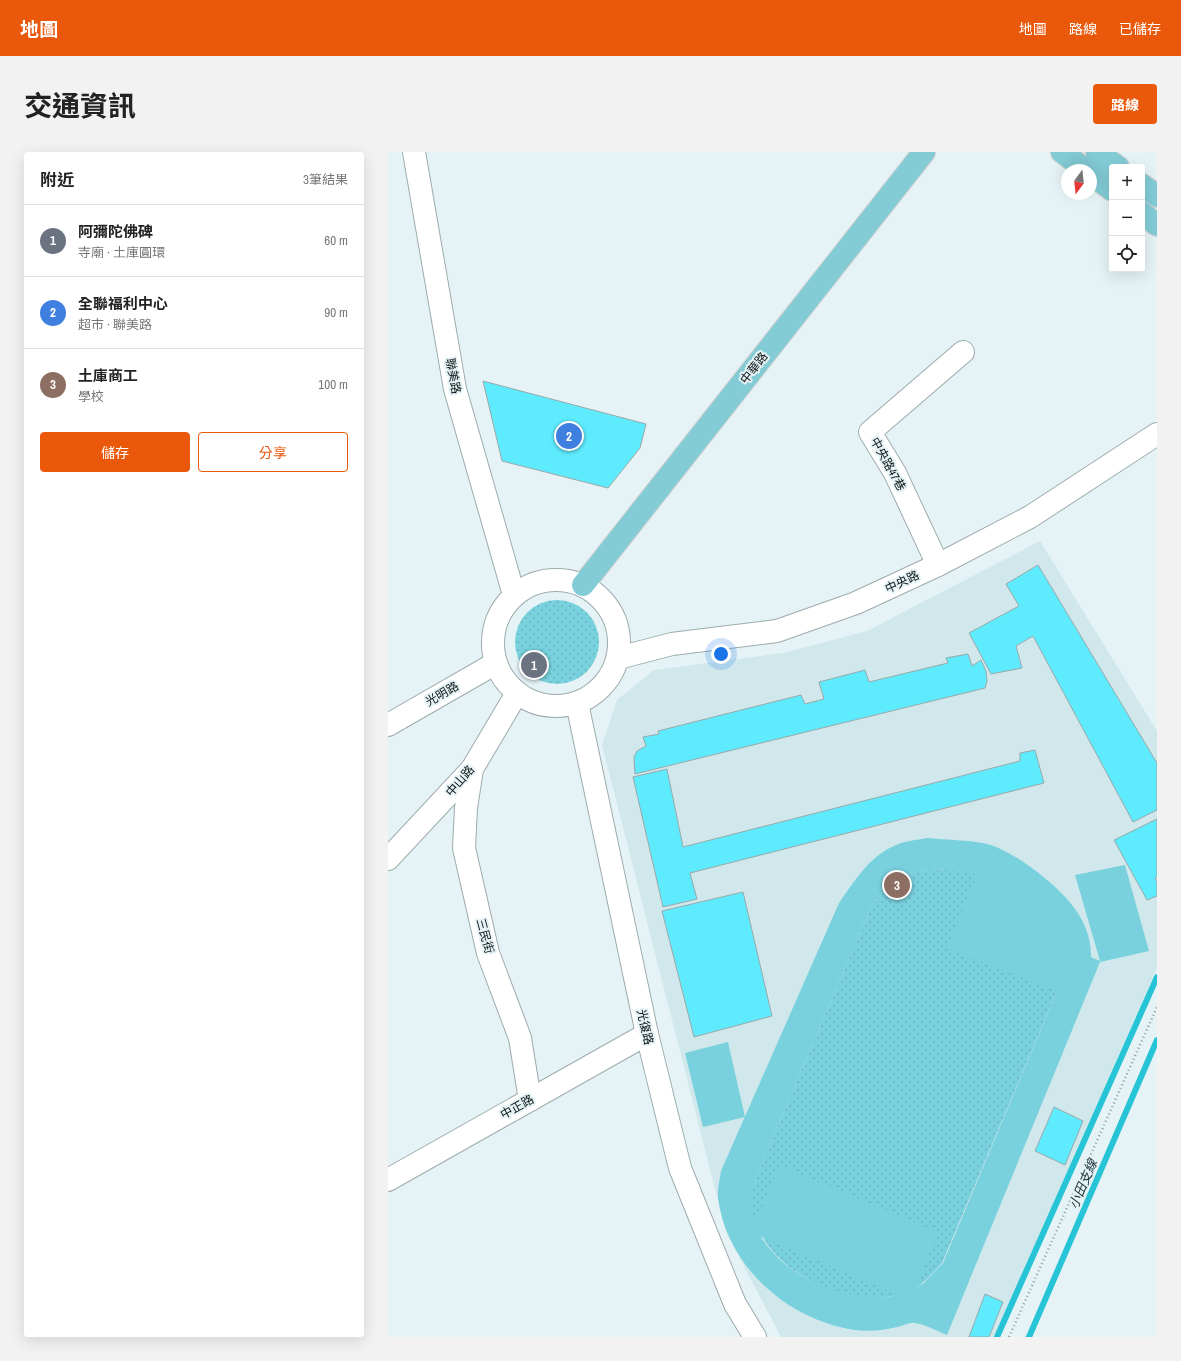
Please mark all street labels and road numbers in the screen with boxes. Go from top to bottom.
street label: 中華路 [737,349,771,387]
street label: 聯美路 [442,357,464,395]
street label: 中央路47巷 [867,434,909,494]
street label: 中央路 [882,567,922,597]
street label: 光明路 [422,678,462,710]
street label: 中山路 [442,762,478,800]
street label: 三民街 [473,917,497,955]
street label: 光復路 [633,1008,657,1046]
street label: 中正路 [497,1091,537,1123]

